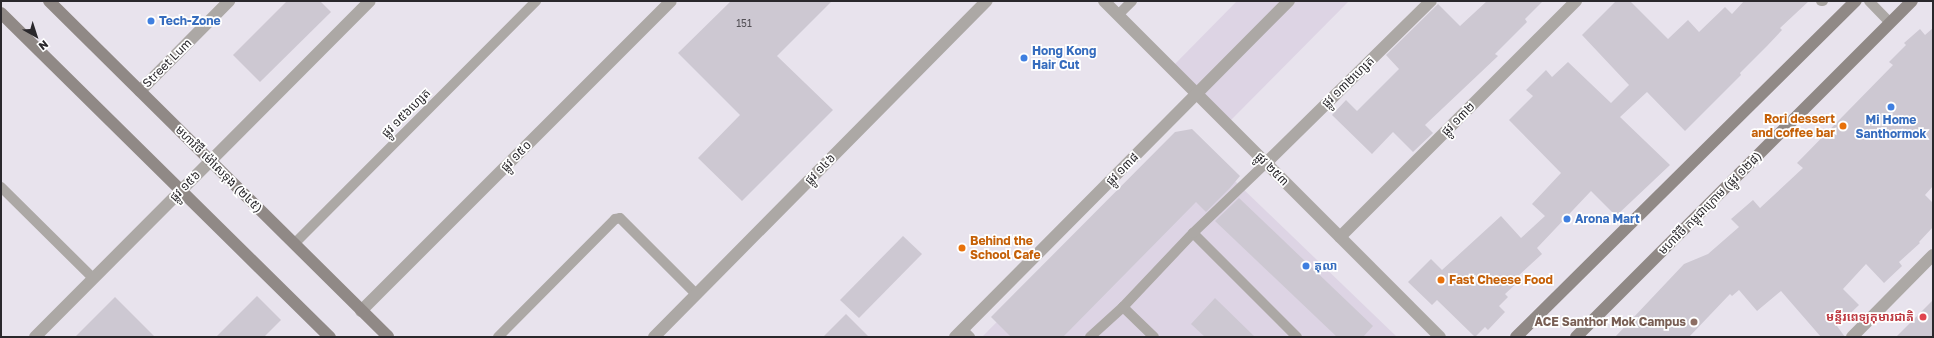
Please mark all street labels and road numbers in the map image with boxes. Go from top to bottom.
street label: Street Lum [140,36,194,90]
street label: ផ្លូវ ១៣២ហ្សេត [1319,53,1377,111]
street label: ផ្លូវ ១៥៦ហ្សេត [379,86,433,140]
street label: ផ្លូវ ១៣២ [1438,99,1478,139]
street label: មហាវិថី ម៉ៅសេទុង (២៤៥) [173,123,265,215]
street label: ផ្លូវ ១៥០ [498,138,534,174]
street label: ផ្លូវ ២៥៣ [1252,149,1292,189]
street label: មហាវិថី កម្ពុជាក្រោម (ផ្លូវ ១២៨) [1656,149,1764,257]
street label: ផ្លូវ ១៣៨ [1103,150,1141,188]
street label: ផ្លូវ ១៤៦ [802,151,838,187]
street label: ផ្លូវ ១៥៦ [167,168,203,204]

